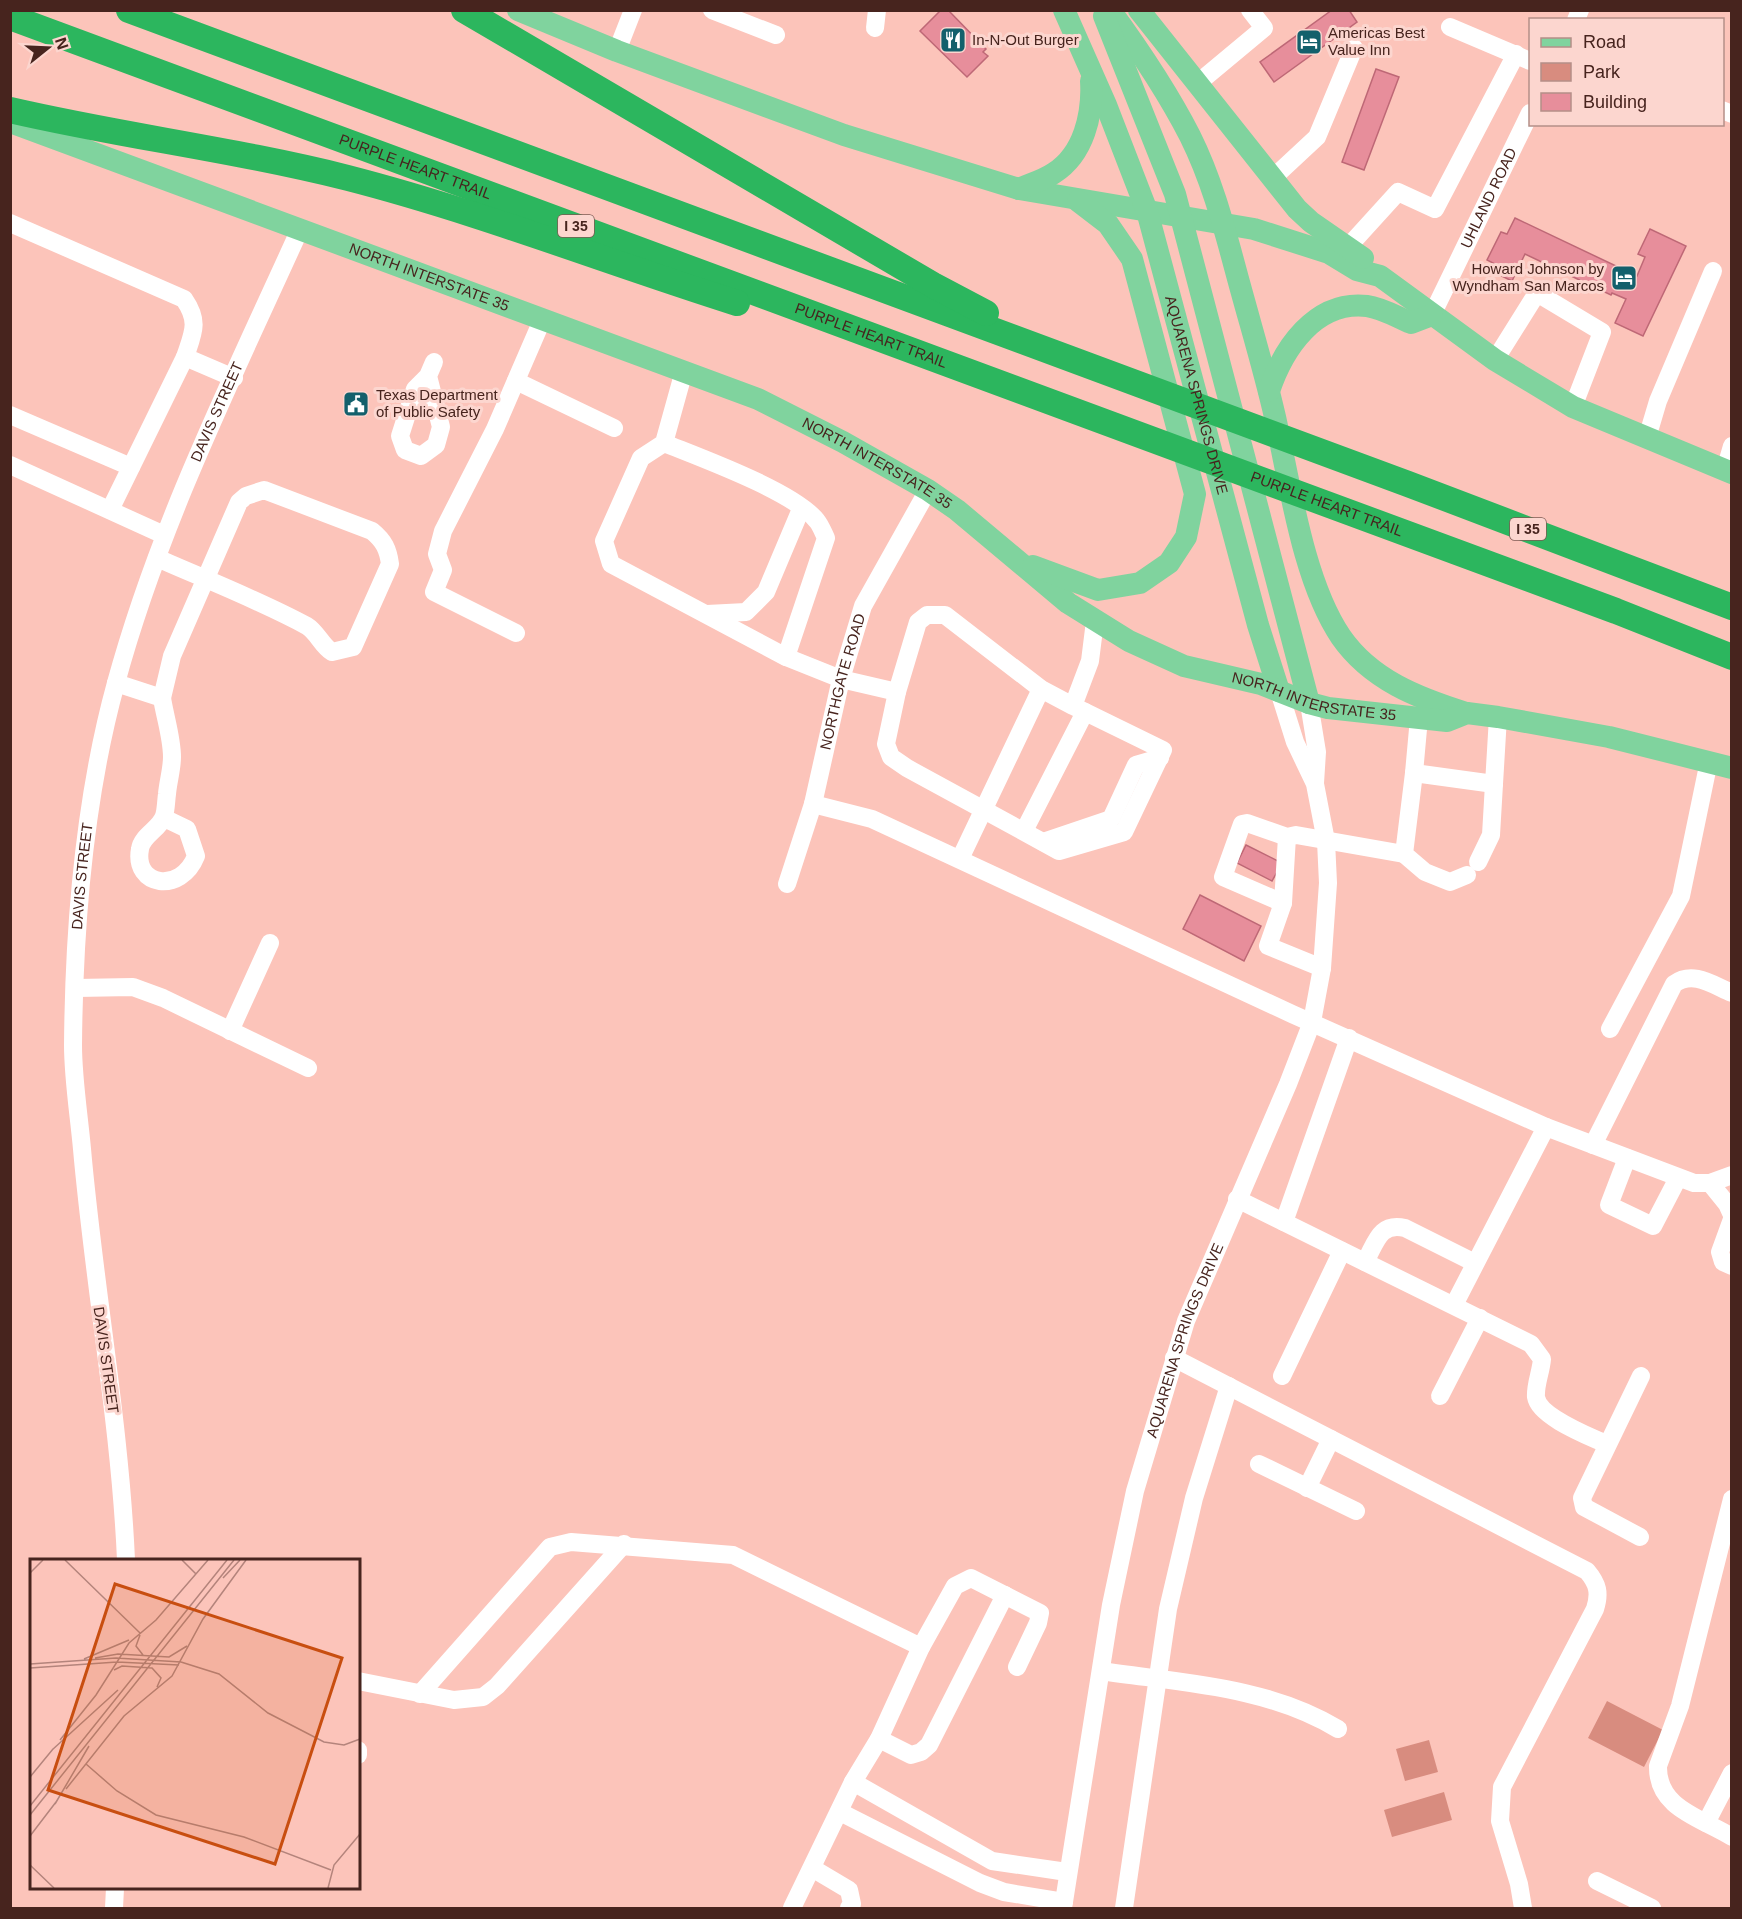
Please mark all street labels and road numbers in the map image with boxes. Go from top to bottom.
street label: PURPLE HEART TRAIL [337,130,494,202]
street label: UHLAND ROAD [1457,145,1520,251]
road number: I 35 [558,215,594,237]
street label: NORTH INTERSTATE 35 [347,239,512,314]
street label: AQUARENA SPRINGS DRIVE [1162,294,1232,496]
street label: PURPLE HEART TRAIL [793,299,950,371]
street label: DAVIS STREET [187,359,246,464]
street label: NORTH INTERSTATE 35 [800,414,955,512]
street label: PURPLE HEART TRAIL [1249,468,1405,539]
road number: I 35 [1510,518,1546,540]
street label: NORTHGATE ROAD [816,611,868,751]
street label: NORTH INTERSTATE 35 [1230,669,1397,723]
street label: DAVIS STREET [68,822,96,930]
street label: AQUARENA SPRINGS DRIVE [1142,1240,1227,1440]
street label: DAVIS STREET [91,1306,122,1414]

